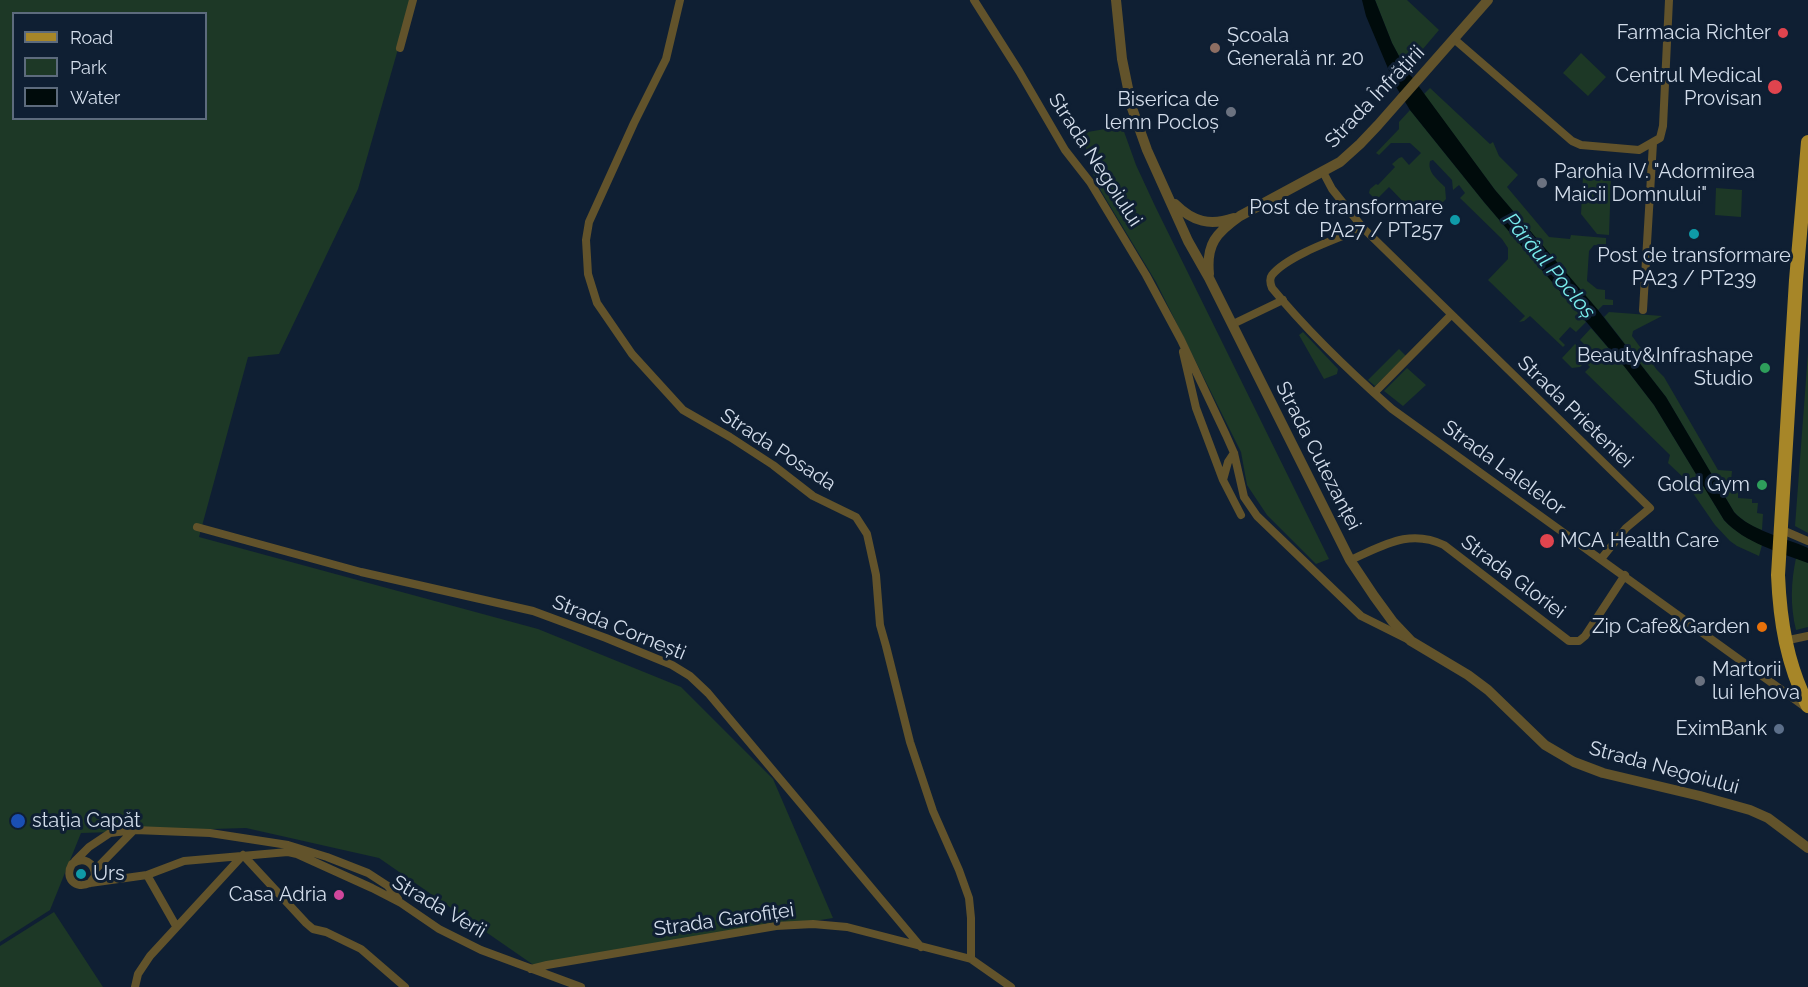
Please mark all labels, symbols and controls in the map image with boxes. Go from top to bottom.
legend [12,12,207,120]
place label: Farmacia Richter [1617,21,1771,45]
place label: Școala Generală nr. 20 [1227,24,1364,71]
marker: Farmacia Richter [1776,26,1790,40]
text: Road [70,27,113,48]
marker: Școala Generală nr. 20 [1208,41,1222,55]
street label: Strada Înfrățirii [1320,41,1430,153]
text: Park [70,57,107,78]
place label: Centrul Medical Provisan [1616,64,1762,111]
marker: Centrul Medical Provisan [1766,78,1784,96]
text: Water [70,87,120,108]
place label: Biserica de lemn Pocloș [1105,88,1219,135]
street label: Strada Negoiului [1043,89,1147,231]
marker: Biserica de lemn Pocloș [1224,105,1238,119]
place label: Parohia IV. "Adormirea Maicii Domnului" [1554,160,1755,207]
marker: Parohia IV. "Adormirea Maicii Domnului" [1535,176,1549,190]
place label: Post de transformare PA27 / PT257 [1249,196,1443,243]
water label: Pârâul Pocloș [1498,208,1600,324]
marker: Post de transformare PA27 / PT257 [1448,213,1462,227]
marker: Post de transformare PA23 / PT239 [1687,227,1701,241]
place label: Post de transformare PA23 / PT239 [1597,244,1791,291]
place label: Beauty&Infrashape Studio [1577,344,1753,391]
street label: Strada Prieteniei [1512,351,1638,473]
marker: Beauty&Infrashape Studio [1758,361,1772,375]
street label: Strada Cutezanței [1270,378,1366,534]
street label: Strada Posada [716,404,840,496]
street label: Strada Lalelelor [1438,415,1570,521]
place label: Gold Gym [1657,473,1750,497]
marker: Gold Gym [1755,478,1769,492]
place label: MCA Health Care [1560,529,1719,553]
street label: Strada Gloriei [1456,530,1570,624]
marker: MCA Health Care [1538,532,1556,550]
street label: Strada Cornești [549,590,689,666]
place label: Zip Cafe&Garden [1592,615,1750,639]
marker: Zip Cafe&Garden [1755,620,1769,634]
place label: Martorii lui Iehova [1712,658,1800,705]
marker: Martorii lui Iehova [1693,674,1707,688]
place label: EximBank [1676,717,1767,741]
marker: EximBank [1772,722,1786,736]
street label: Strada Negoiului [1586,736,1742,800]
place label: stația Capăt [32,809,141,833]
marker: stația Capăt [9,812,27,830]
place label: Urs [93,862,125,886]
marker: Urs [74,867,88,881]
street label: Strada Verii [388,870,490,944]
place label: Casa Adria [229,883,327,907]
marker: Casa Adria [332,888,346,902]
street label: Strada Garofiței [652,898,796,942]

